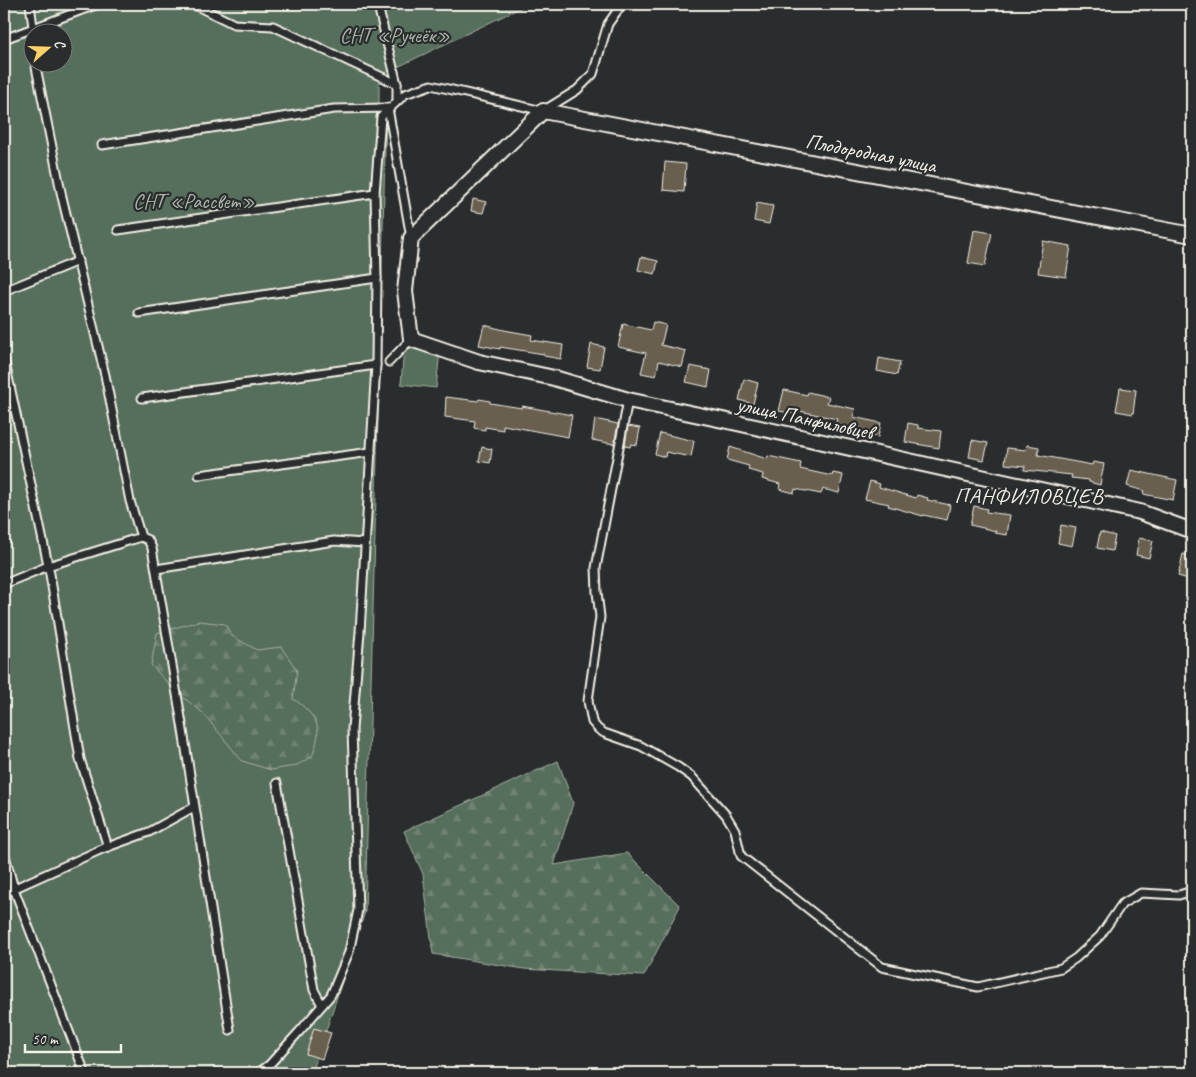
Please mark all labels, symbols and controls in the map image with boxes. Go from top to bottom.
north arrow [22,22,72,72]
park label: СНТ «Ручеёк» [340,22,450,48]
text: С [51,38,70,52]
street label: Плодородная улица [804,128,940,179]
park label: СНТ «Рассвет» [133,188,255,214]
street label: улица Панфиловцев [732,390,879,446]
district label: ПАНФИЛОВЦЕВ [955,482,1104,510]
scale bar [25,1022,121,1054]
text: 50 m [32,1030,59,1049]

